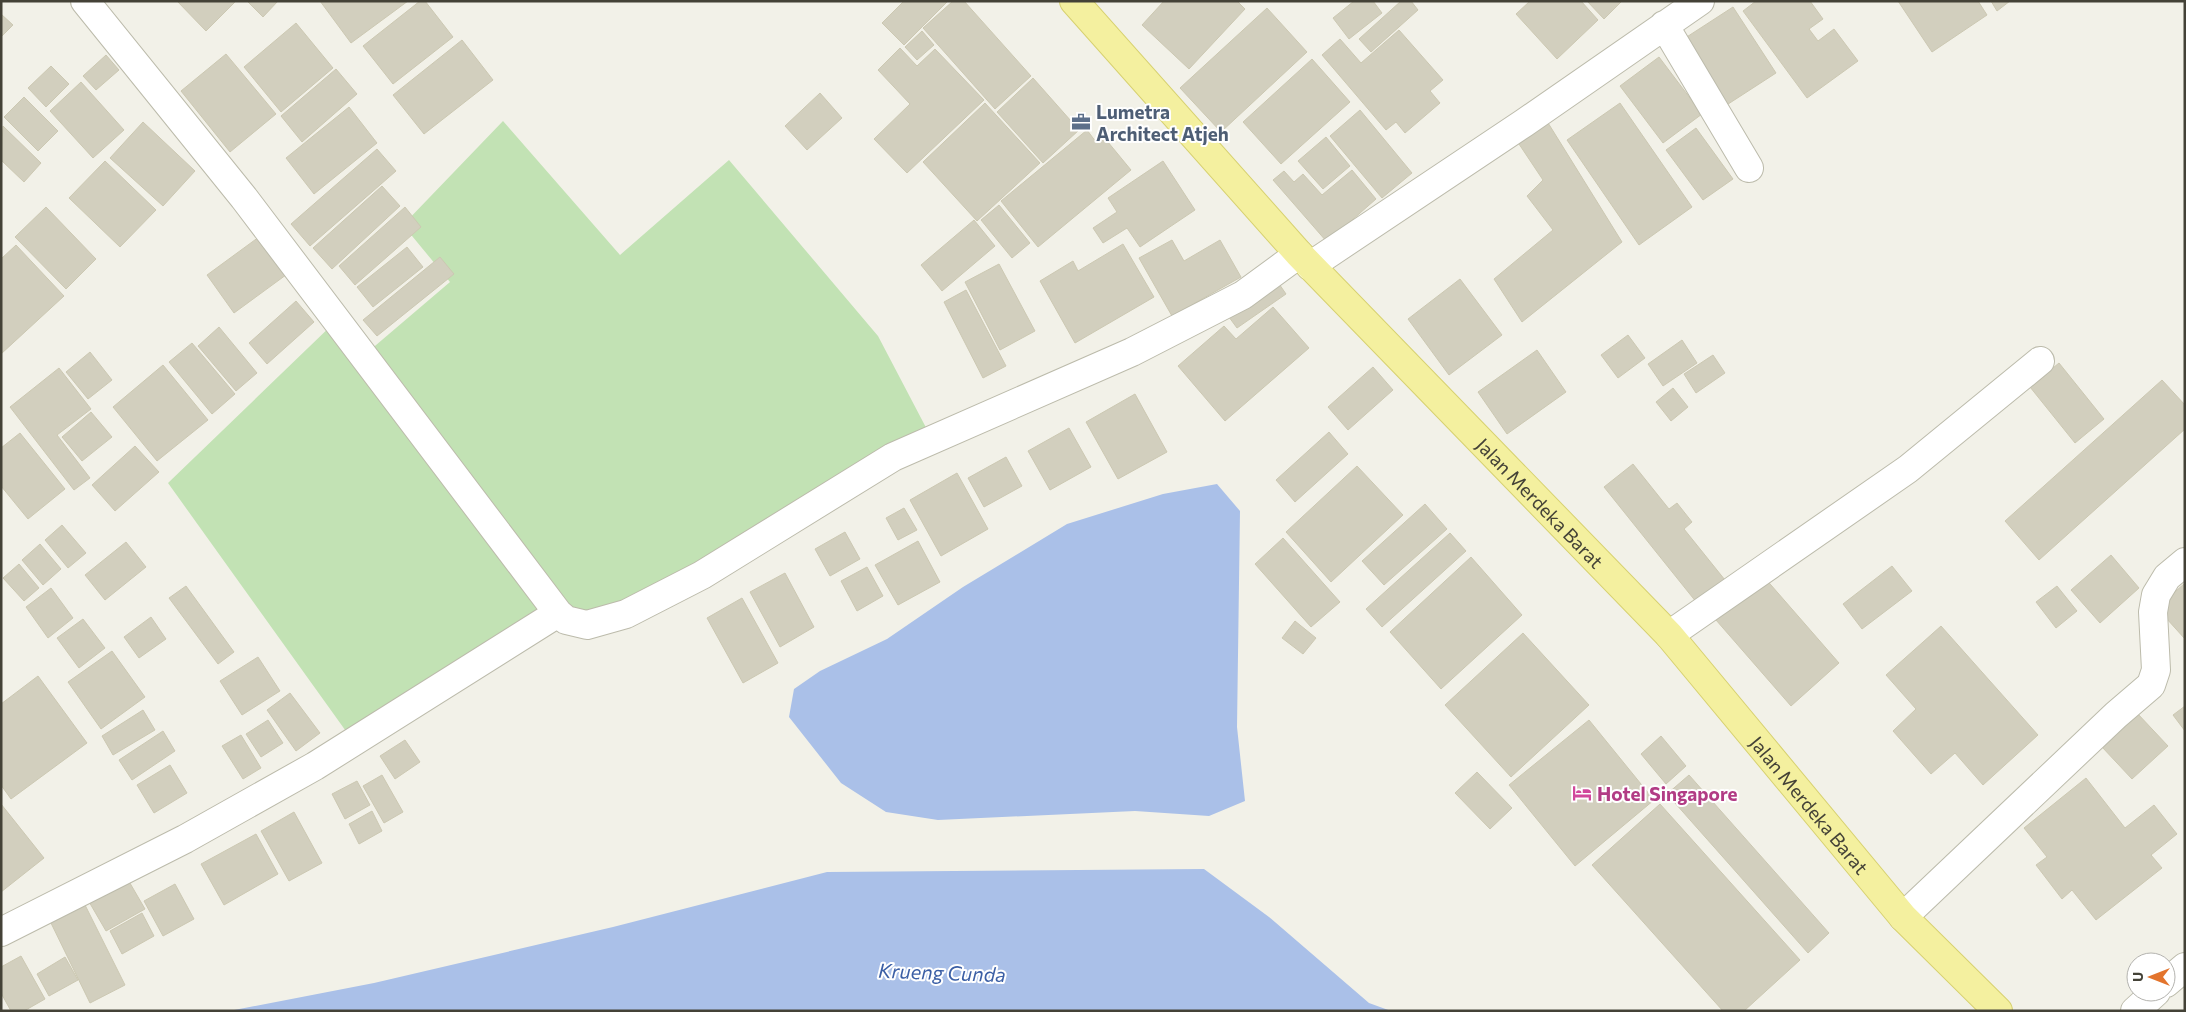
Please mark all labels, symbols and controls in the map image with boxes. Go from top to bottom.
place label: Lumetra Architect Atjeh [1096,100,1229,145]
office icon: Lumetra Architect Atjeh [1070,111,1092,133]
street label: Jalan Merdeka Barat [1472,433,1609,573]
street label: Jalan Merdeka Barat [1746,731,1874,878]
hotel icon: Hotel Singapore [1571,782,1593,804]
place label: Hotel Singapore [1597,782,1738,805]
north arrow [2126,952,2176,1002]
water label: Krueng Cunda [878,958,1006,986]
text: U [2129,972,2146,982]

